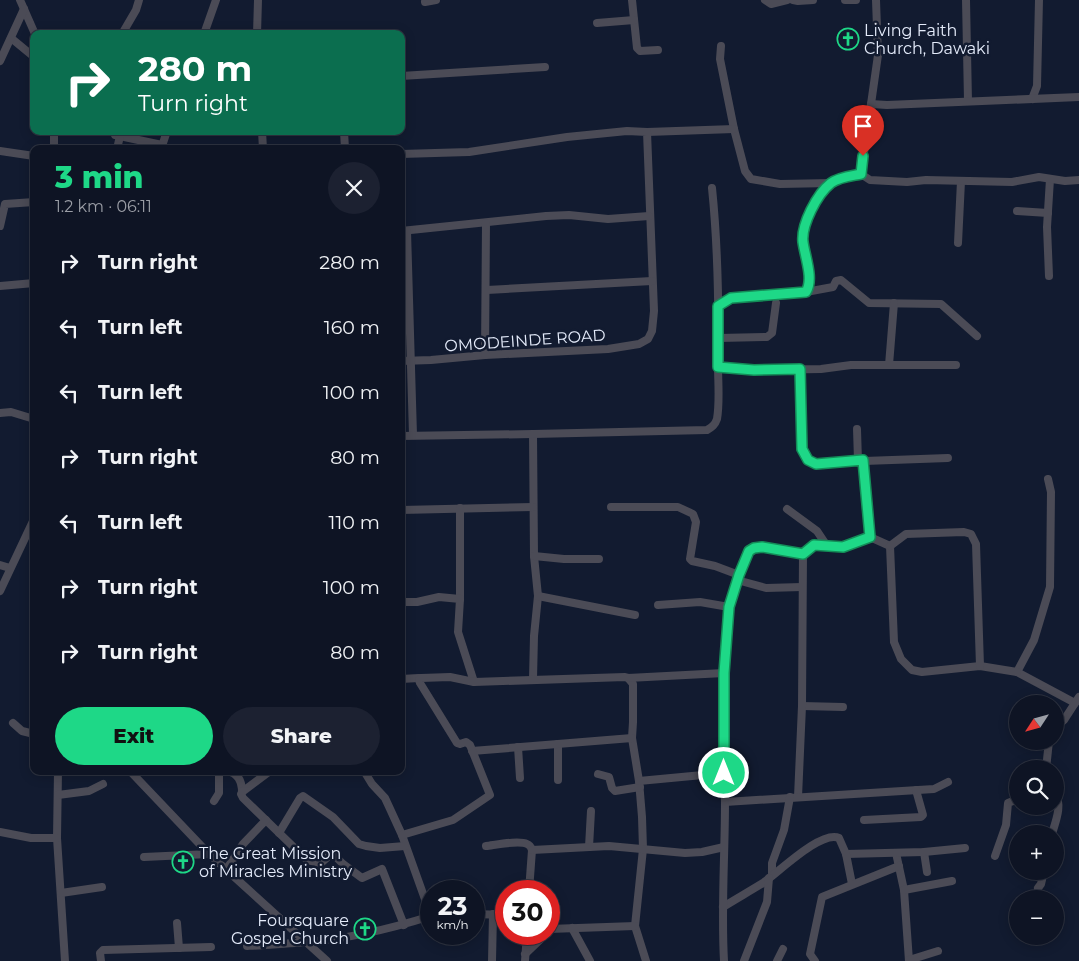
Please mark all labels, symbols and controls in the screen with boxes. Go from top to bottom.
place label: Living Faith Church, Dawaki [864,21,990,58]
church icon: Living Faith Church, Dawaki [836,27,860,51]
text: 280 m [138,47,252,90]
icon: right [55,50,120,115]
text: Turn right [138,90,248,117]
pin [842,105,884,156]
icon: arrive [849,112,877,140]
text: 3 min [55,159,143,196]
button: close [328,162,380,214]
text: 1.2 km · 06:11 [55,197,152,216]
icon: right [55,249,83,277]
text: Turn right [98,251,198,274]
text: 280 m [319,251,380,274]
icon: left [55,314,83,342]
text: Turn left [98,316,183,339]
text: 160 m [324,316,380,339]
street label: OMODEINDE ROAD [444,325,606,356]
icon: left [55,379,83,407]
text: Turn left [98,381,183,404]
text: 100 m [323,381,380,404]
icon: right [55,444,83,472]
text: Turn right [98,446,198,469]
text: 80 m [330,446,380,469]
icon: left [55,509,83,537]
text: Turn left [98,511,183,534]
text: 110 m [329,511,380,534]
icon: right [55,574,83,602]
text: Turn right [98,576,198,599]
text: 100 m [323,576,380,599]
icon: right [55,639,83,667]
text: Turn right [98,641,198,664]
text: 80 m [330,641,380,664]
north arrow [1009,695,1064,750]
map controls [1009,695,1064,945]
button: Exit [55,707,213,765]
button: Share [223,707,380,765]
position arrow [697,746,749,798]
button: search [1009,760,1064,815]
button: + [1009,825,1064,880]
place label: The Great Mission of Miracles Ministry [199,844,353,881]
church icon: The Great Mission of Miracles Ministry [171,850,195,874]
speed limit sign: 30 [495,880,560,945]
button: − [1009,890,1064,945]
text: 23 [438,891,467,921]
place label: Foursquare Gospel Church [231,911,349,948]
church icon: Foursquare Gospel Church [353,917,377,941]
text: km/h [436,917,469,932]

